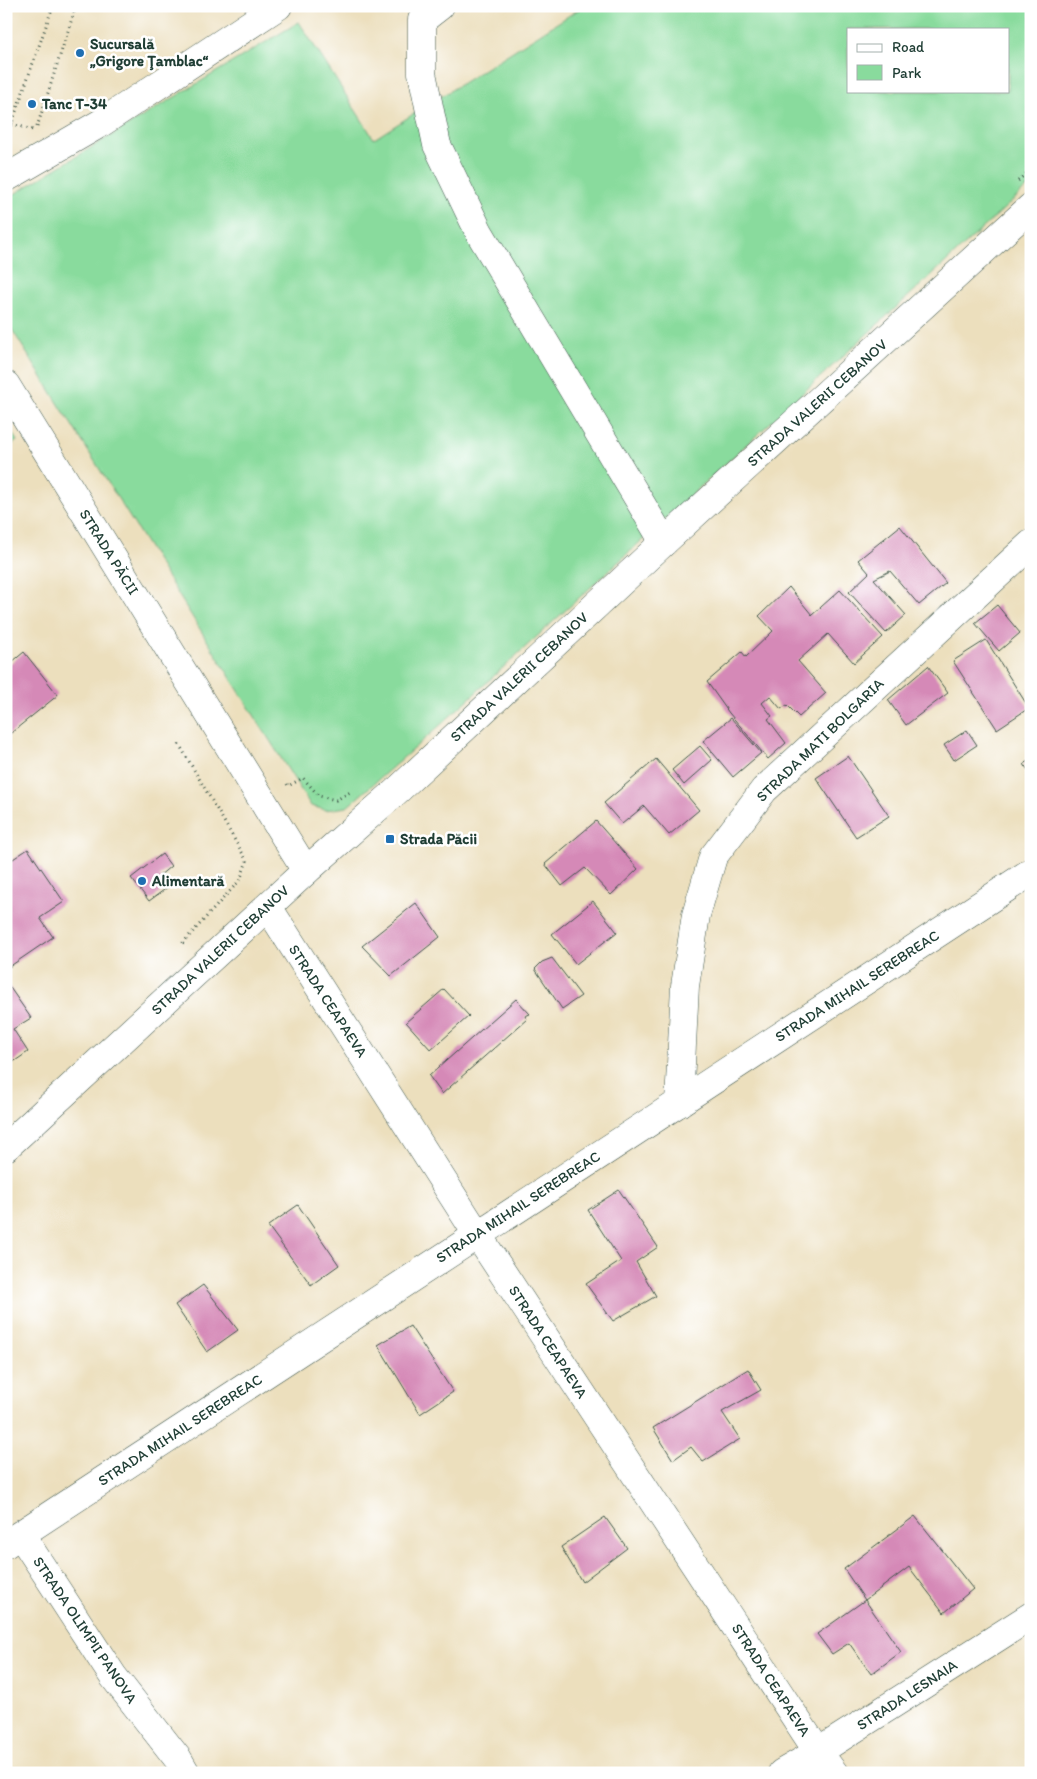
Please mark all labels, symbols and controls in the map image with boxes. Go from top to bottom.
legend [847,28,1010,92]
place label: Sucursală „Grigore Ţamblac“ [90,35,209,71]
text: Road [892,38,925,56]
marker: Sucursală „Grigore Ţamblac“ [74,47,86,59]
text: Park [892,64,922,82]
place label: Tanc T-34 [41,95,107,113]
marker: Tanc T-34 [26,98,38,110]
street label: STRADA VALERII CEBANOV [743,335,891,471]
street label: STRADA PĂCII [76,506,142,598]
street label: STRADA VALERII CEBANOV [446,608,592,746]
street label: STRADA MATI BOLGARIA [753,674,888,806]
place label: Strada Păcii [400,830,477,848]
marker: Strada Păcii [384,833,396,845]
place label: Alimentară [151,872,224,890]
marker: Alimentară [136,875,148,887]
street label: STRADA VALERII CEBANOV [147,881,293,1019]
street label: STRADA MIHAIL SEREBREAC [772,926,943,1046]
street label: STRADA CEAPAEVA [285,941,371,1061]
street label: STRADA MIHAIL SEREBREAC [433,1147,604,1267]
street label: STRADA CEAPAEVA [505,1282,591,1402]
street label: STRADA MIHAIL SEREBREAC [95,1370,266,1490]
street label: STRADA OLIMPII PANOVA [29,1553,141,1707]
street label: STRADA CEAPAEVA [728,1620,814,1740]
street label: STRADA LESNAIA [853,1656,961,1734]

